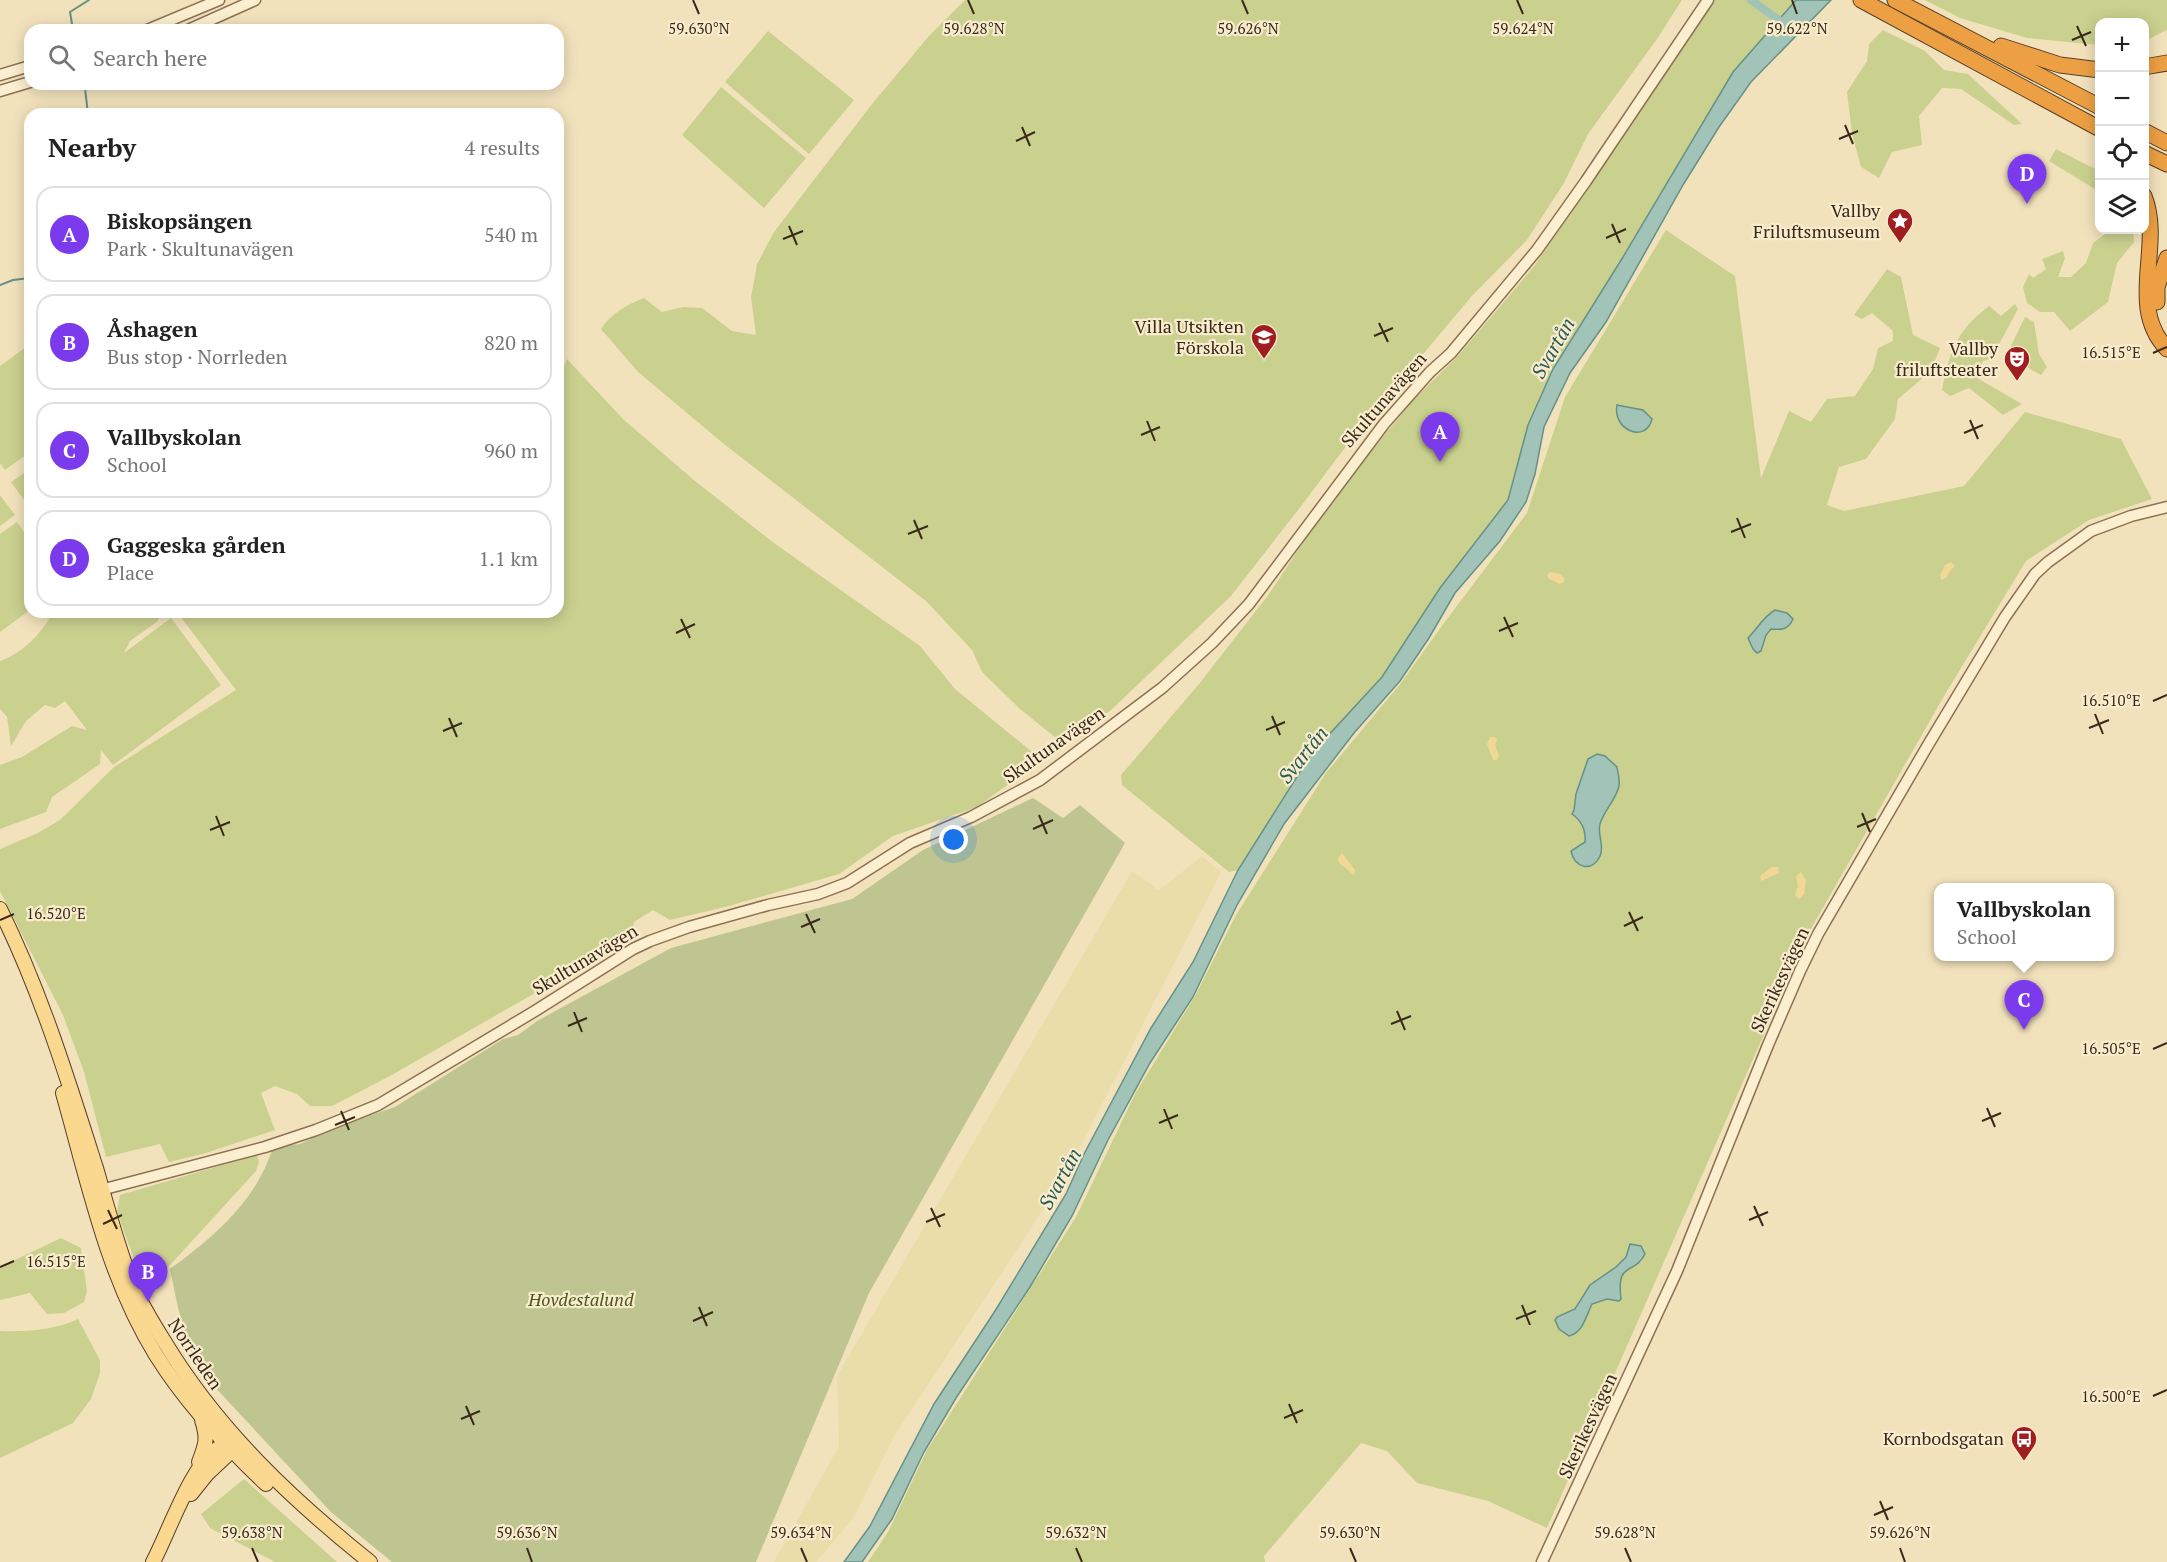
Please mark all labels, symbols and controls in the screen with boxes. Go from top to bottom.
text: 59.630°N [668,18,730,38]
text: 59.628°N [943,18,1005,38]
text: 59.626°N [1217,18,1279,38]
text: 59.624°N [1492,18,1554,38]
text: 59.622°N [1766,18,1828,38]
map controls [2095,18,2149,234]
button: + [2095,18,2149,72]
search box [24,24,564,90]
icon: search [45,41,78,74]
text: Search here [93,43,207,72]
button: − [2095,72,2149,126]
button: locate [2095,126,2149,180]
text: Nearby [48,130,136,164]
text: 4 results [465,134,540,161]
pin: D [2008,154,2046,204]
button: layers [2095,180,2149,234]
place label: Vallby Friluftsmuseum [1753,198,1881,243]
text: Biskopsängen [107,206,252,235]
place icon: Vallby Friluftsmuseum [1885,206,1915,244]
text: A [62,221,77,248]
text: 540 m [484,221,538,248]
text: Park · Skultunavägen [107,235,294,262]
water label: Svartån [1524,312,1581,383]
text: Åshagen [107,314,198,343]
place label: Villa Utsikten Förskola [1134,314,1244,359]
school or university icon: Villa Utsikten Förskola [1249,322,1279,360]
text: B [63,329,76,356]
text: 820 m [484,329,538,356]
place label: Vallby friluftsteater [1896,336,1999,381]
text: 16.515°E [2081,342,2141,362]
text: Bus stop · Norrleden [107,343,287,370]
theatre icon: Vallby friluftsteater [2002,344,2032,382]
street label: Skultunavägen [1335,346,1432,452]
pin: A [1420,412,1460,462]
text: Vallbyskolan [107,422,242,451]
text: C [63,437,76,464]
text: 960 m [484,437,538,464]
text: School [107,451,167,478]
text: Gaggeska gården [107,530,286,559]
text: D [62,545,77,572]
text: 1.1 km [479,545,538,572]
text: Place [107,559,154,586]
text: 16.510°E [2081,690,2141,710]
street label: Skultunavägen [998,700,1109,788]
water label: Svartån [1271,720,1334,789]
your location [939,825,968,854]
popup [1934,883,2114,961]
text: Vallbyskolan [1957,894,2091,923]
text: 16.520°E [26,903,86,923]
street label: Skultunavägen [527,918,642,1000]
street label: Skerikesvägen [1744,923,1814,1036]
text: School [1957,923,2017,950]
pin: C [2004,980,2044,1030]
text: 16.505°E [2081,1038,2141,1058]
water label: Svartån [1032,1143,1087,1214]
text: 16.515°E [26,1251,86,1271]
pin: B [128,1252,168,1302]
park label: Hovdestalund [527,1287,634,1311]
street label: Norrleden [163,1313,229,1394]
street label: Skerikesvägen [1552,1369,1622,1482]
text: 16.500°E [2081,1386,2141,1406]
bus stop icon: Kornbodsgatan [2009,1424,2039,1462]
place label: Kornbodsgatan [1883,1426,2004,1450]
text: 59.638°N [221,1522,283,1542]
text: 59.636°N [496,1522,558,1542]
text: 59.634°N [770,1522,832,1542]
text: 59.632°N [1045,1522,1107,1542]
text: 59.630°N [1319,1522,1381,1542]
text: 59.628°N [1594,1522,1656,1542]
text: 59.626°N [1869,1522,1931,1542]

